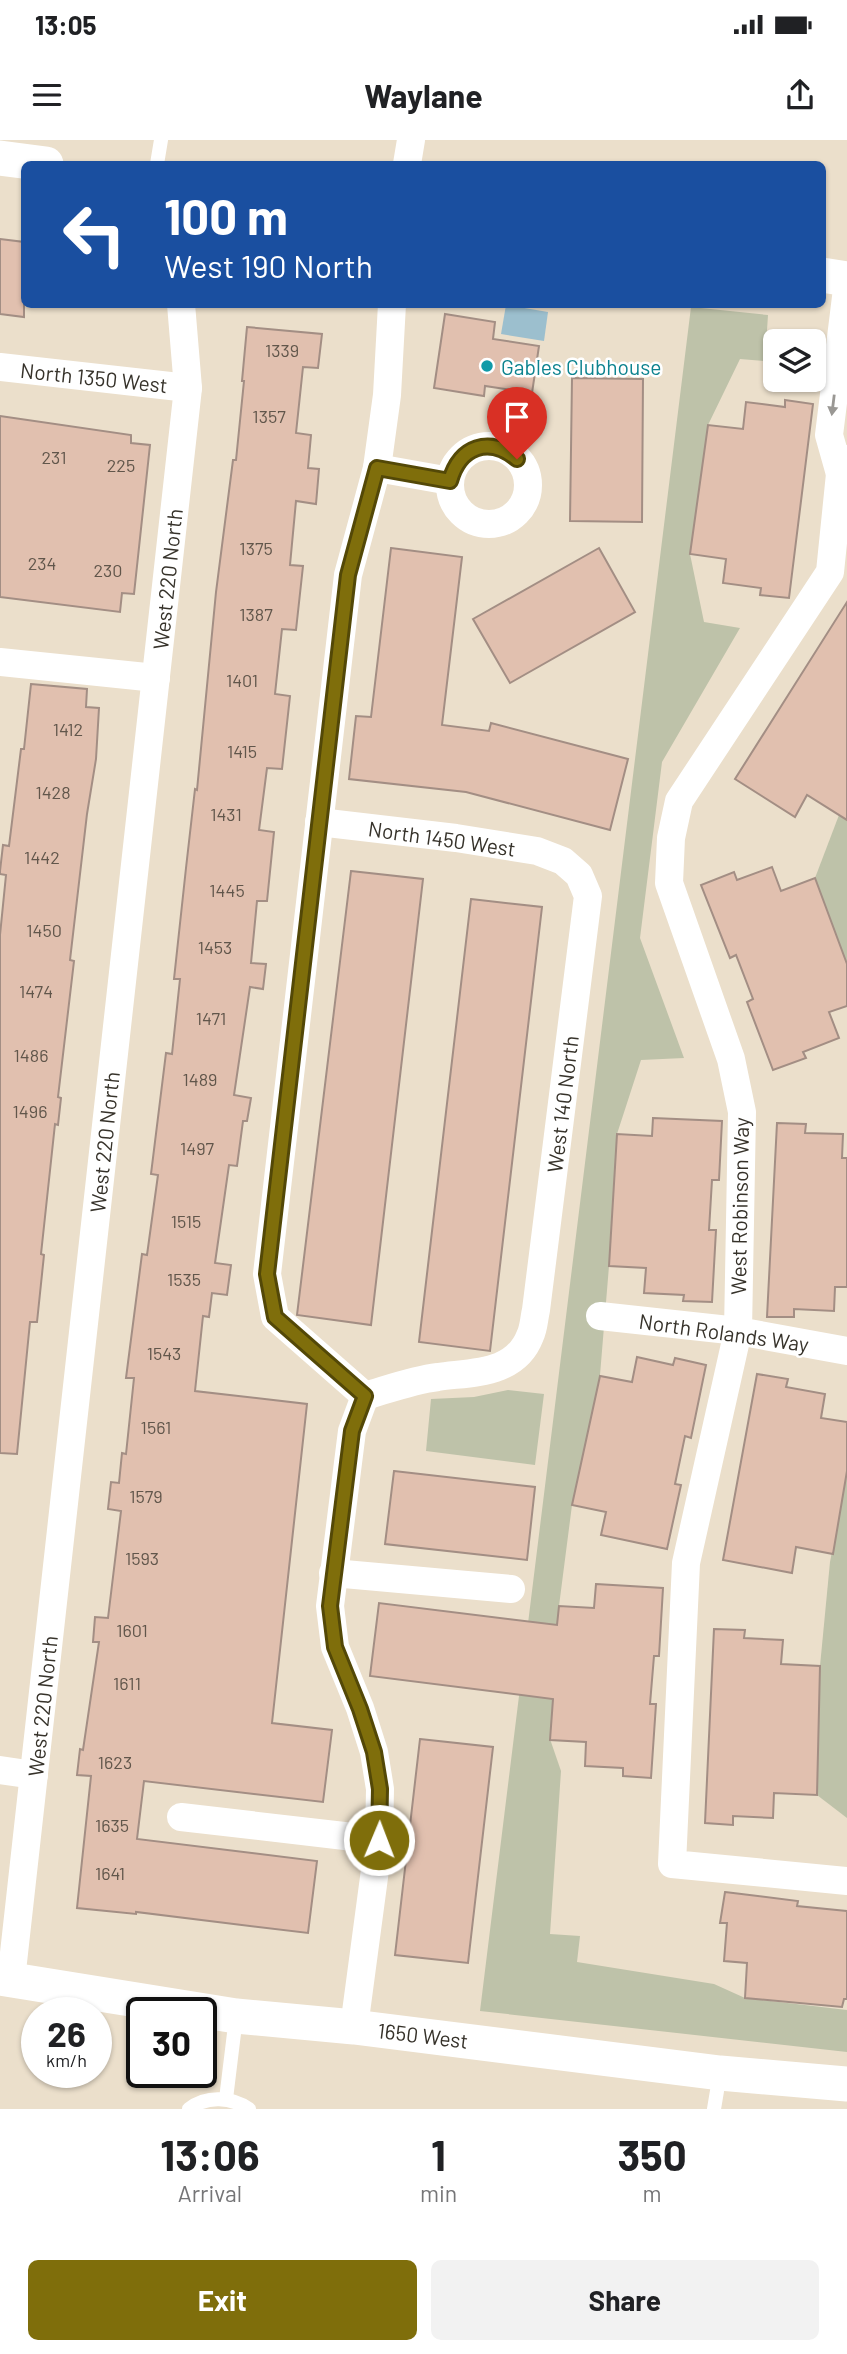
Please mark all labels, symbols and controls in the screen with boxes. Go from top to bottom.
text: 13:05 [35,9,97,40]
icon: menu [28,76,66,114]
text: Waylane [364,76,483,114]
icon: share [781,76,819,114]
text: 100 m [164,186,288,245]
icon: left [49,189,140,280]
text: West 190 North [164,246,373,284]
map controls [763,329,826,392]
button: layers [763,329,826,392]
house number: 1339 [265,339,299,361]
place label: Gables Clubhouse [501,354,662,379]
street label: North 1350 West [19,357,169,397]
marker: Gables Clubhouse [479,358,495,374]
pin [487,387,547,459]
one-way arrow [827,394,838,416]
icon: arrive [498,398,536,436]
house number: 1357 [252,405,286,427]
house number: 231 [42,446,66,468]
house number: 225 [107,454,135,476]
street label: West 220 North [147,507,187,651]
house number: 1375 [239,537,273,559]
house number: 234 [28,552,56,574]
house number: 230 [94,559,122,581]
house number: 1387 [239,603,273,625]
house number: 1401 [226,669,258,691]
house number: 1412 [53,718,83,740]
house number: 1415 [227,740,257,762]
house number: 1428 [35,781,71,803]
house number: 1431 [210,803,242,825]
street label: North 1450 West [367,815,517,861]
house number: 1442 [24,846,60,868]
house number: 1445 [209,879,245,901]
house number: 1450 [26,919,62,941]
house number: 1453 [198,936,232,958]
house number: 1474 [19,980,53,1002]
house number: 1471 [196,1007,226,1029]
street label: West 140 North [541,1034,583,1174]
house number: 1486 [14,1044,48,1066]
house number: 1489 [183,1068,217,1090]
street label: West 220 North [84,1070,124,1214]
house number: 1496 [13,1100,47,1122]
street label: West Robinson Way [725,1117,753,1295]
house number: 1497 [180,1137,215,1159]
house number: 1515 [171,1210,201,1232]
house number: 1535 [167,1268,201,1290]
street label: North Rolands Way [637,1308,811,1356]
house number: 1543 [147,1342,181,1364]
house number: 1561 [141,1416,171,1438]
house number: 1579 [129,1485,163,1507]
house number: 1593 [125,1547,159,1569]
house number: 1601 [116,1619,148,1641]
street label: West 220 North [22,1634,62,1778]
house number: 1611 [113,1672,141,1694]
house number: 1623 [98,1751,132,1773]
position arrow [342,1803,416,1877]
house number: 1635 [95,1814,129,1836]
house number: 1641 [95,1862,125,1884]
speed limit sign: 30 [126,1997,217,2088]
text: 26 [47,2012,86,2054]
street label: 1650 West [376,2017,470,2053]
text: km/h [46,2049,87,2071]
text: 13:06 [160,2129,260,2179]
text: 1 [431,2129,446,2179]
text: 350 [617,2129,687,2179]
text: Arrival [178,2179,242,2207]
text: min [420,2179,457,2207]
text: m [643,2179,662,2207]
button: Exit [28,2260,417,2340]
button: Share [431,2260,819,2340]

